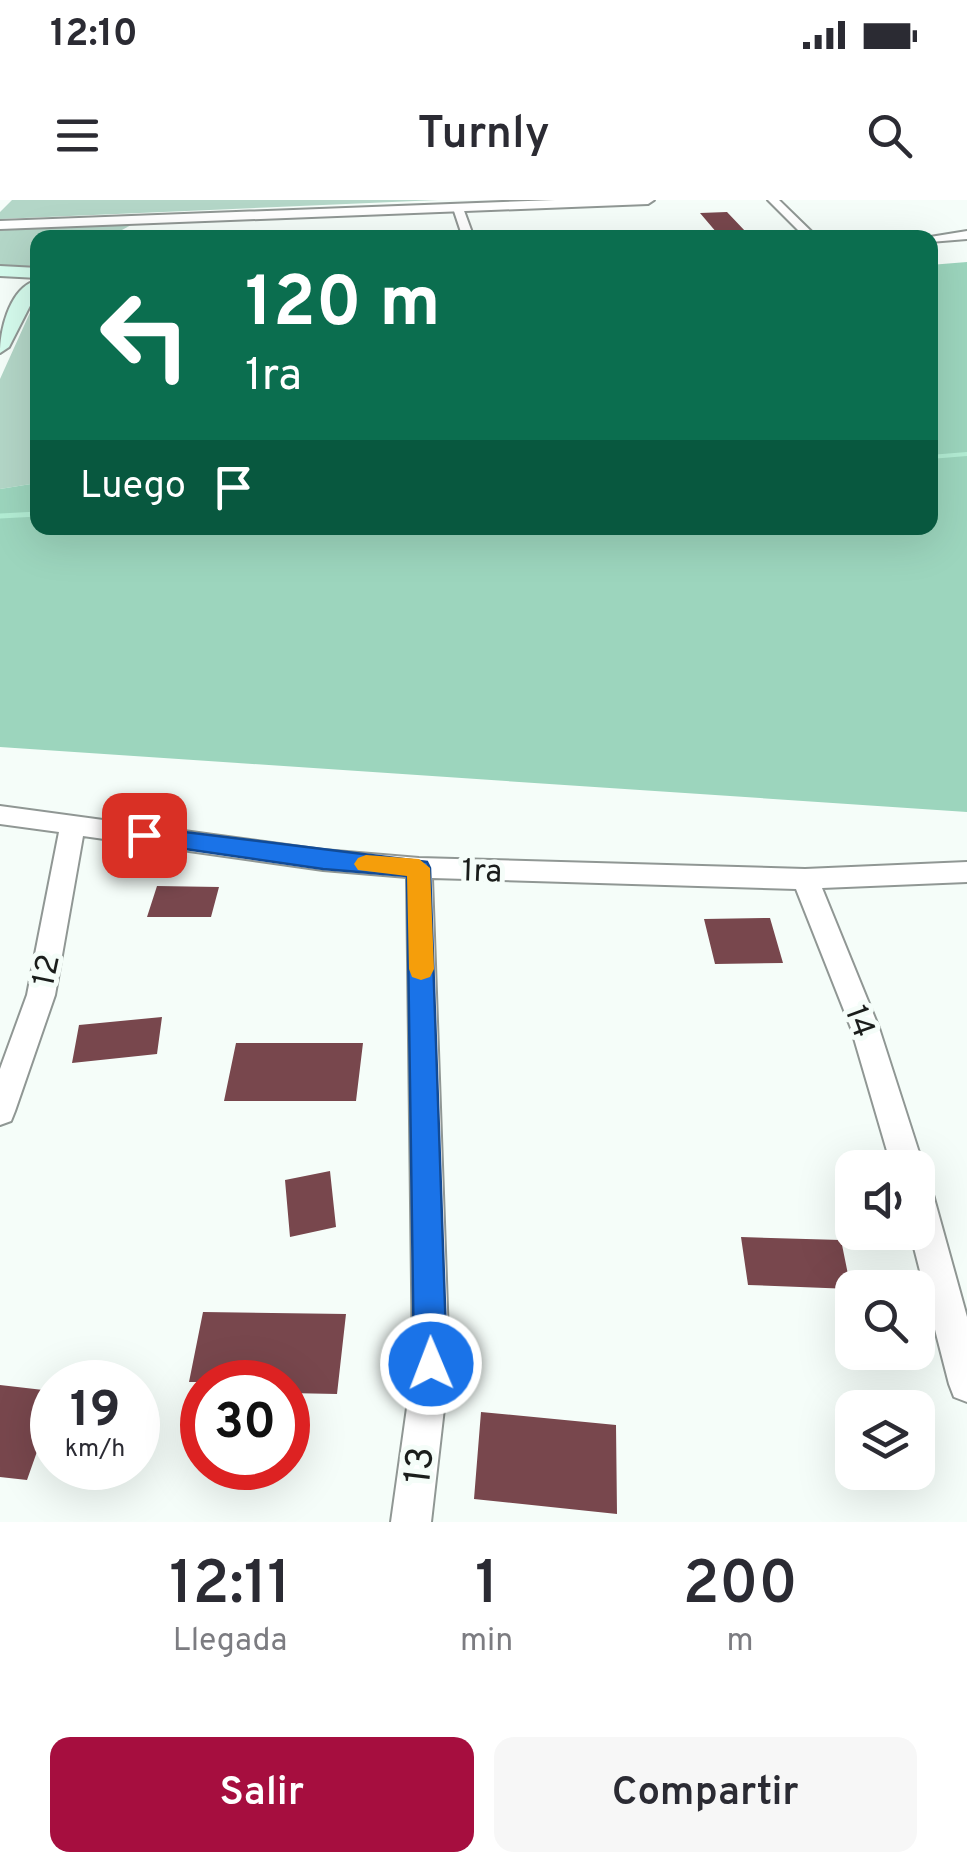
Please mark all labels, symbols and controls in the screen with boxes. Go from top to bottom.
text: 12:10 [50,11,138,60]
text: Turnly [417,107,550,164]
icon: menu [50,108,105,163]
icon: search [862,108,917,163]
text: 120 m [245,262,441,351]
icon: left [80,270,210,400]
text: 1ra [245,349,302,406]
icon: arrive [206,460,261,515]
text: Luego [80,463,186,512]
pin [102,793,187,878]
icon: arrive [117,808,172,863]
street label: 1ra [461,852,503,894]
street label: 12 [25,951,71,990]
street label: 14 [834,1001,882,1044]
map controls [835,1150,935,1490]
button: sound [835,1150,935,1250]
button: search [835,1270,935,1370]
position arrow [379,1312,483,1416]
speed limit sign: 30 [180,1360,310,1490]
text: 19 [70,1381,120,1444]
button: layers [835,1390,935,1490]
text: km/h [65,1434,125,1466]
street label: 13 [395,1444,448,1487]
text: 12:11 [169,1549,291,1625]
text: 1 [475,1549,498,1625]
text: 200 [683,1549,798,1625]
text: Llegada [173,1622,287,1662]
text: min [460,1622,513,1662]
text: m [727,1622,754,1662]
button: Salir [50,1737,474,1852]
button: Compartir [494,1737,917,1852]

